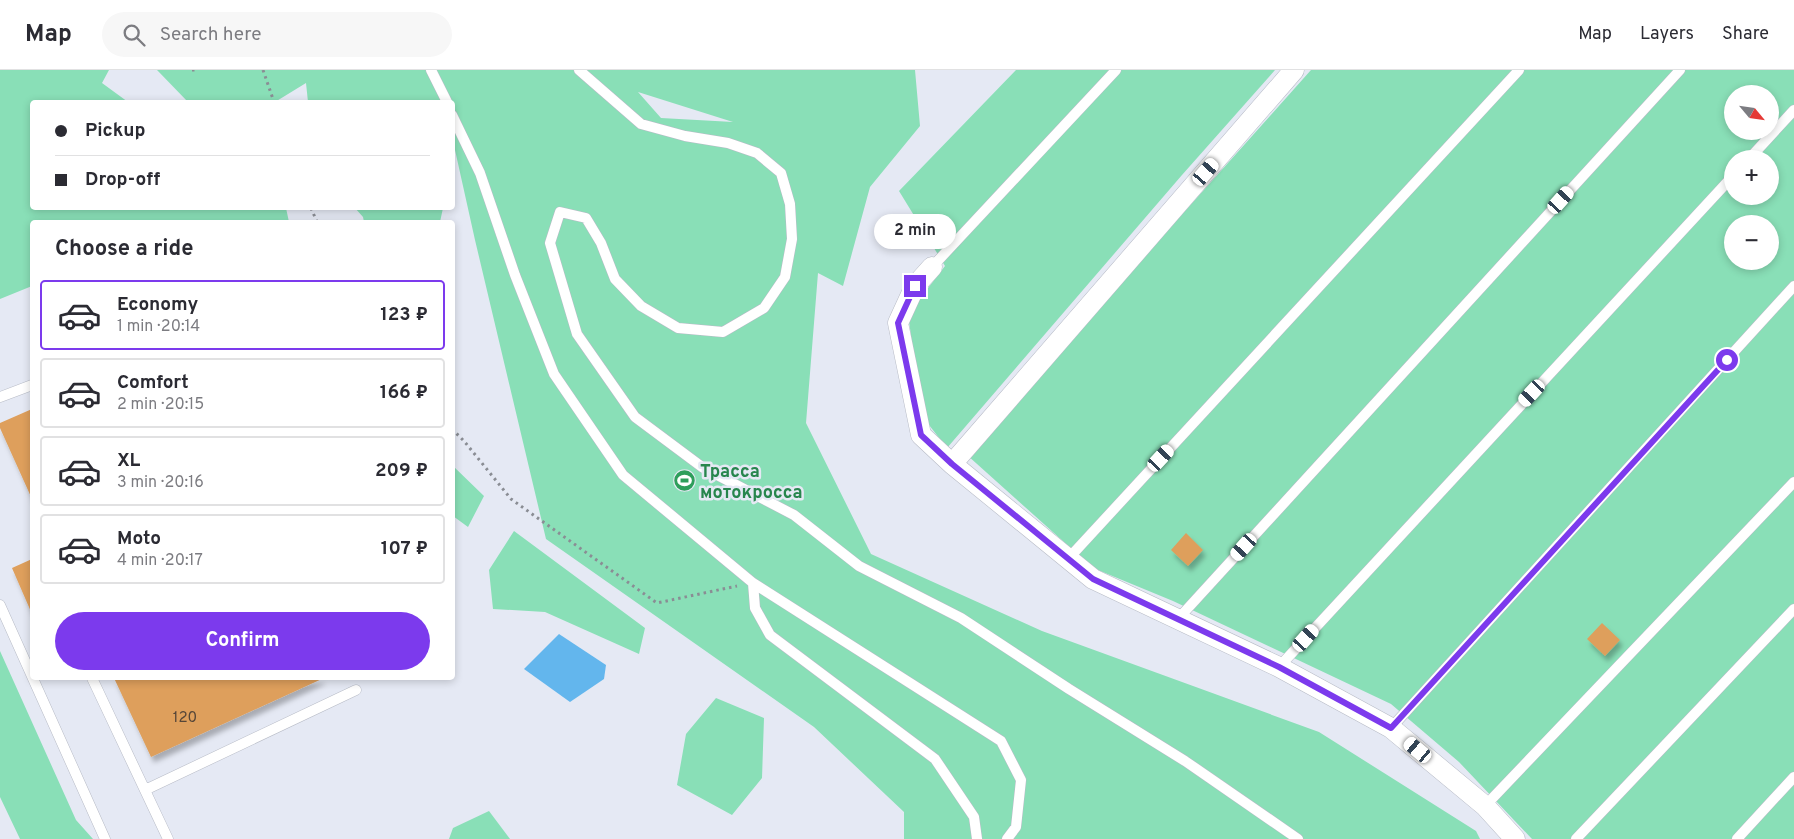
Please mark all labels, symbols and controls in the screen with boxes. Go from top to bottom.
search box [102,12,452,57]
text: Map [25,20,72,50]
icon: search [120,21,148,49]
text: Search here [160,23,261,47]
text: Map [1578,23,1612,46]
text: Layers [1640,23,1694,46]
text: Share [1722,23,1769,46]
north arrow [1724,85,1779,140]
map controls [1724,85,1779,270]
text: Pickup [85,119,145,143]
button: + [1724,150,1779,205]
car [1190,156,1221,188]
text: Drop-off [85,168,160,192]
car [1545,184,1576,216]
callout: 2 min [874,214,956,248]
button: − [1724,215,1779,270]
text: 2 min [894,221,936,241]
text: Choose a ride [55,236,193,263]
route end [904,275,926,297]
icon: car [57,293,102,338]
text: Economy [117,293,198,317]
text: 123 ₽ [380,303,428,327]
text: 1 min · 20:14 [117,317,200,337]
route start [1716,349,1738,371]
icon: car [57,371,102,416]
text: Comfort [117,371,189,395]
car [1516,377,1547,409]
text: 166 ₽ [380,381,428,405]
text: 2 min · 20:15 [117,395,204,415]
car [1145,442,1176,474]
icon: car [57,449,102,494]
text: XL [117,449,140,473]
text: 209 ₽ [375,459,428,483]
place label: Трасса мотокросса [700,461,803,505]
sports icon: Трасса мотокросса [672,469,696,493]
text: 3 min · 20:16 [117,473,204,493]
icon: car [57,527,102,572]
text: Moto [117,527,161,551]
car [1228,531,1259,563]
text: 107 ₽ [381,537,428,561]
text: 4 min · 20:17 [117,551,203,571]
button: Confirm [55,612,430,670]
car [1290,622,1321,654]
house number: 120 [173,709,197,728]
car [1401,735,1434,765]

